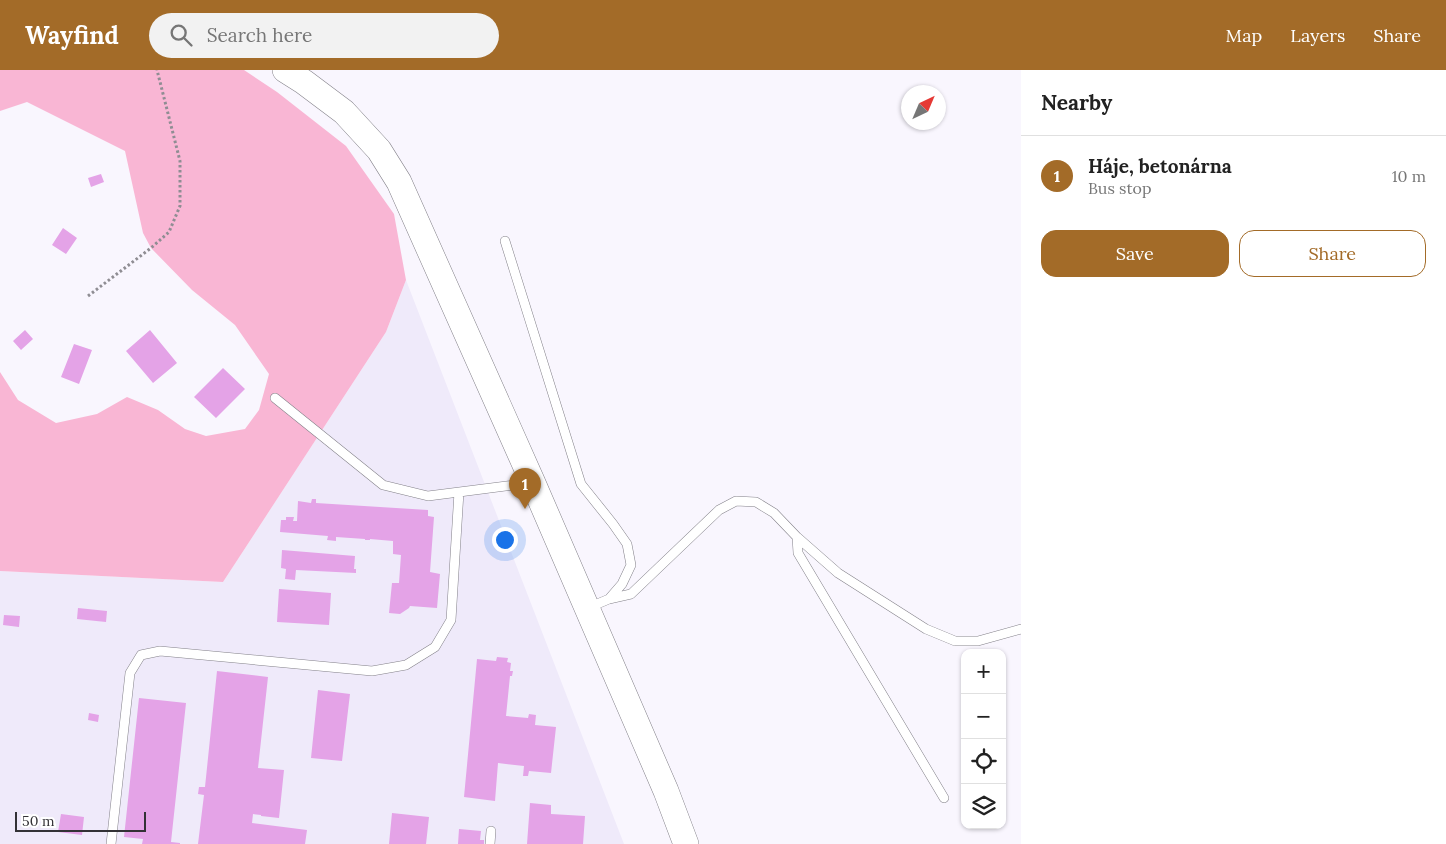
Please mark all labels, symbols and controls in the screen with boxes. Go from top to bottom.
search box [149,13,499,58]
text: Wayfind [25,20,119,51]
icon: search [167,21,195,49]
text: Search here [207,23,312,47]
text: Map [1226,24,1262,47]
text: Layers [1290,24,1345,47]
text: Share [1373,24,1421,47]
north arrow [901,85,946,130]
text: Nearby [1041,89,1112,116]
text: Háje, betonárna [1088,154,1232,178]
text: 1 [1054,166,1060,186]
text: 10 m [1392,166,1426,186]
text: Bus stop [1088,178,1152,198]
button: Save [1041,230,1229,277]
button: Share [1239,230,1426,277]
pin: 1 [509,468,541,509]
your location [492,527,518,553]
map controls [961,649,1006,829]
button: + [961,649,1006,694]
button: − [961,694,1006,739]
button: locate [961,739,1006,784]
button: layers [961,784,1006,829]
scale bar [15,809,146,832]
text: 50 m [22,812,55,830]

